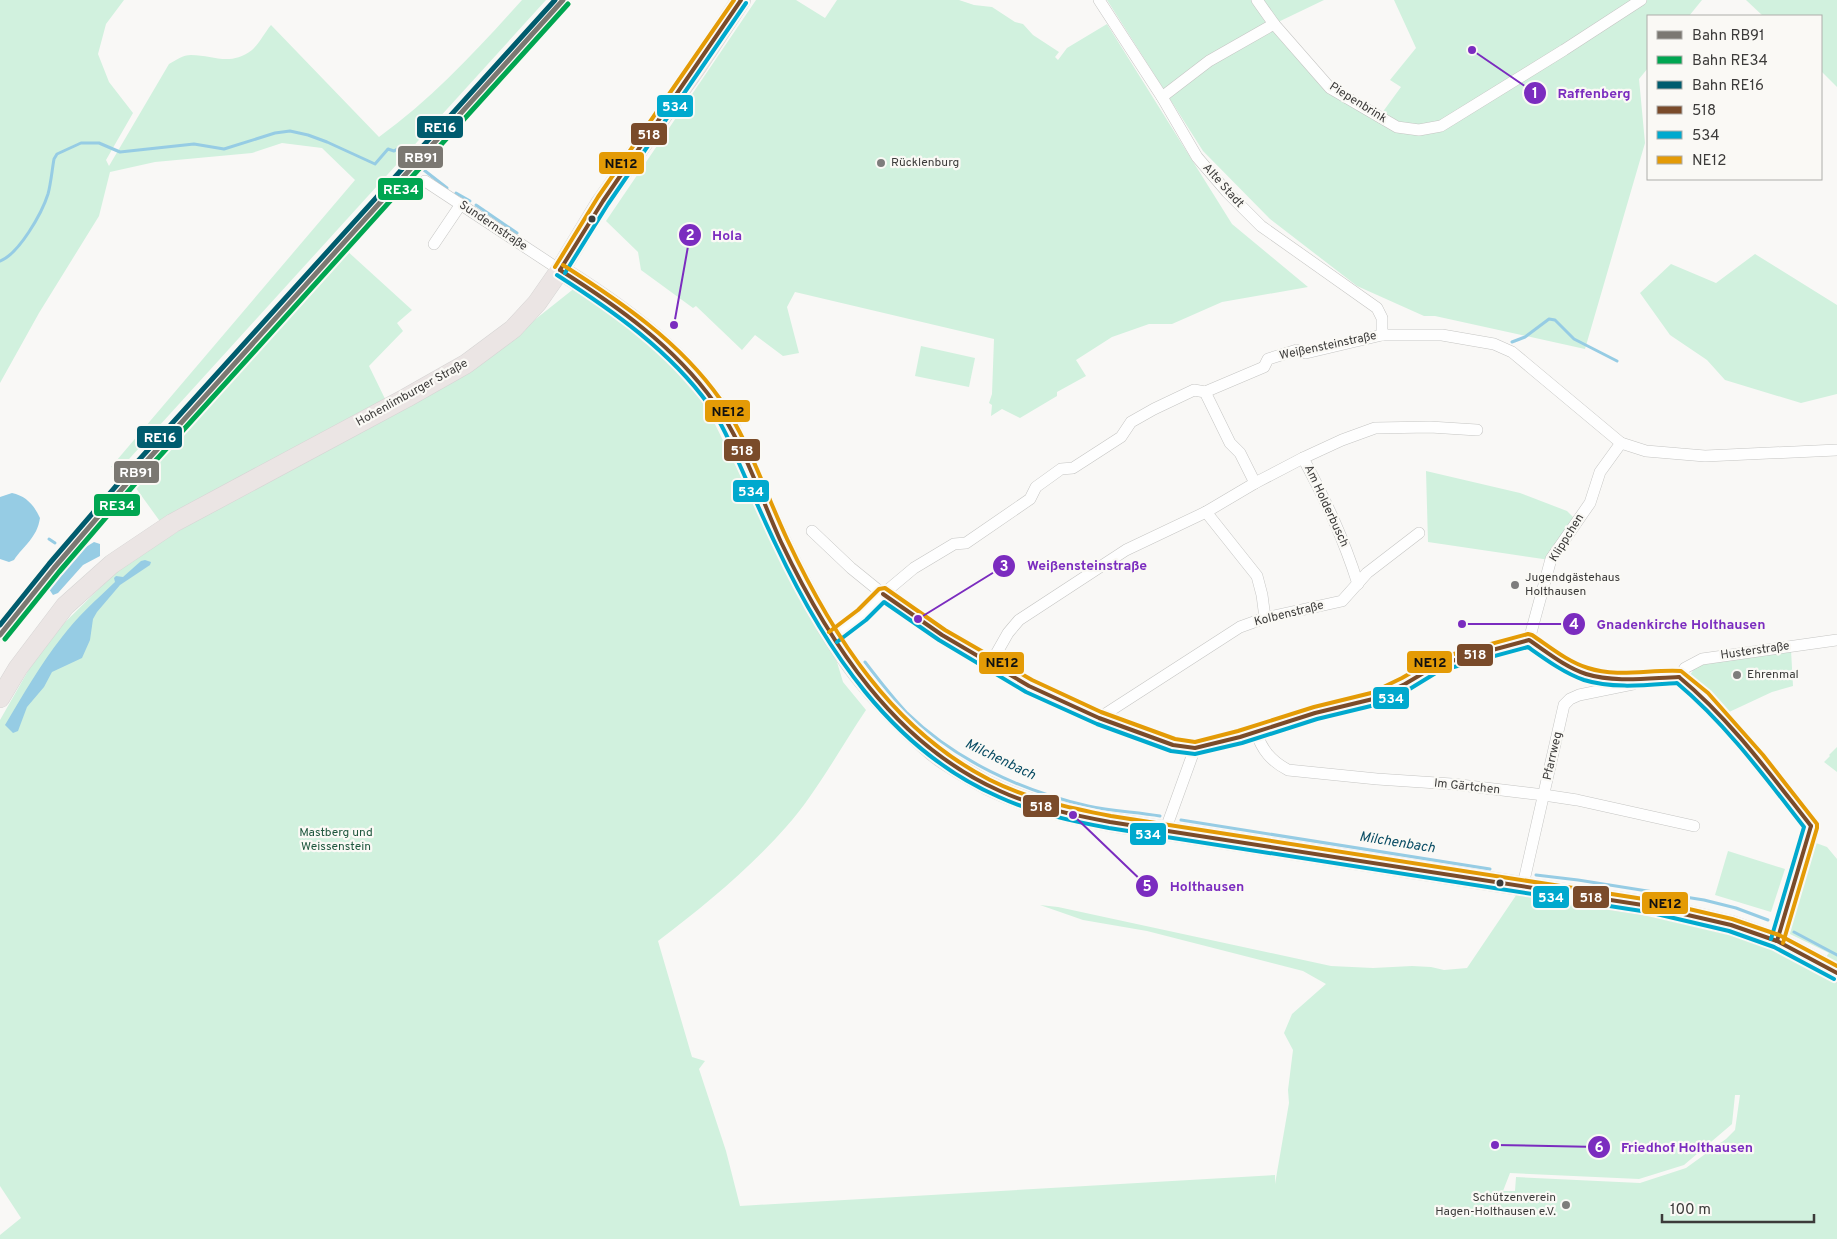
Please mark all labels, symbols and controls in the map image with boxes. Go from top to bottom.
legend [1647,15,1822,180]
text: Bahn RB91 [1692,27,1765,46]
text: Bahn RE34 [1692,52,1768,71]
text: Bahn RE16 [1692,77,1764,96]
callout: Raffenberg [1523,78,1641,107]
street label: Piepenbrink [1326,79,1390,127]
text: 1 [1532,85,1538,104]
text: Raffenberg [1557,86,1631,103]
line badge: 534 [656,94,694,118]
text: 534 [662,99,688,116]
text: 518 [1692,102,1716,121]
line badge: RE16 [416,115,464,139]
text: RE16 [424,120,456,137]
line badge: 518 [630,122,668,146]
text: 518 [638,127,660,144]
text: 534 [1692,127,1720,146]
line badge: RB91 [397,145,444,169]
text: RB91 [404,150,438,167]
line badge: NE12 [598,151,645,175]
text: NE12 [1692,152,1726,171]
place label: Rücklenburg [891,155,959,171]
text: NE12 [605,156,637,173]
marker: Rücklenburg [875,157,887,169]
street label: Alte Stadt [1199,160,1247,212]
line badge: RE34 [377,177,424,201]
text: RE34 [383,182,419,199]
street label: Sundernstraße [456,197,530,255]
unlabelled marker [587,214,597,224]
callout: Hola [677,220,752,249]
text: 2 [685,227,695,246]
text: Hola [712,228,742,245]
street label: Weißensteinstraße [1278,328,1378,364]
street label: Hohenlimburger Straße [353,356,471,430]
line badge: NE12 [704,399,751,423]
text: NE12 [712,404,744,421]
line badge: RE16 [136,425,183,449]
text: RE16 [144,430,176,447]
line badge: 518 [723,438,761,462]
text: 518 [731,443,753,460]
line badge: RB91 [113,460,160,484]
street label: Am Holderbusch [1300,462,1352,550]
text: RB91 [119,465,153,482]
line badge: 534 [732,479,770,503]
text: 534 [738,484,764,501]
line badge: RE34 [93,493,141,517]
text: RE34 [99,498,135,515]
street label: Klippchen [1546,511,1588,565]
callout: Weißensteinstraße [992,551,1157,580]
text: 3 [1000,558,1009,577]
text: Weißensteinstraße [1027,558,1147,575]
place label: Jugendgästehaus Holthausen [1525,570,1620,600]
marker: Jugendgästehaus Holthausen [1509,579,1521,591]
street label: Kolbenstraße [1253,598,1325,630]
callout: Gnadenkirche Holthausen [1561,609,1775,638]
text: 4 [1569,616,1579,635]
text: Gnadenkirche Holthausen [1596,617,1766,634]
street label: Husterstraße [1719,638,1791,664]
line badge: 518 [1456,643,1494,667]
text: 518 [1464,647,1486,664]
line badge: NE12 [1406,650,1453,674]
line badge: NE12 [978,651,1025,675]
text: NE12 [986,655,1018,672]
text: NE12 [1414,655,1446,672]
place label: Ehrenmal [1747,667,1799,683]
marker: Ehrenmal [1731,669,1743,681]
line badge: 534 [1372,686,1410,710]
text: 534 [1378,691,1404,708]
street label: Pfarrweg [1540,730,1566,782]
water label: Milchenbach [962,736,1038,785]
street label: Im Gärtchen [1433,776,1501,798]
line badge: 518 [1022,794,1060,818]
text: 518 [1030,799,1052,816]
line badge: 534 [1129,822,1167,846]
park label: Mastberg und Weissenstein [299,825,373,855]
text: 534 [1135,827,1161,844]
water label: Milchenbach [1358,829,1436,857]
callout: Holthausen [1135,871,1254,900]
text: 5 [1142,878,1152,897]
unlabelled marker [1495,878,1505,888]
text: Holthausen [1170,879,1244,896]
line badge: 534 [1532,885,1570,909]
line badge: 518 [1572,885,1610,909]
text: 534 [1538,890,1564,907]
text: 518 [1580,890,1602,907]
line badge: NE12 [1641,891,1689,915]
text: NE12 [1649,896,1681,913]
callout: Friedhof Holthausen [1586,1133,1763,1162]
text: 6 [1594,1139,1604,1158]
text: Friedhof Holthausen [1621,1140,1753,1157]
place label: Schützenverein Hagen-Holthausen e.V. [1435,1190,1556,1220]
scale bar [1662,1192,1814,1224]
marker: Schützenverein Hagen-Holthausen e.V. [1560,1199,1572,1211]
text: 100 m [1670,1201,1711,1220]

